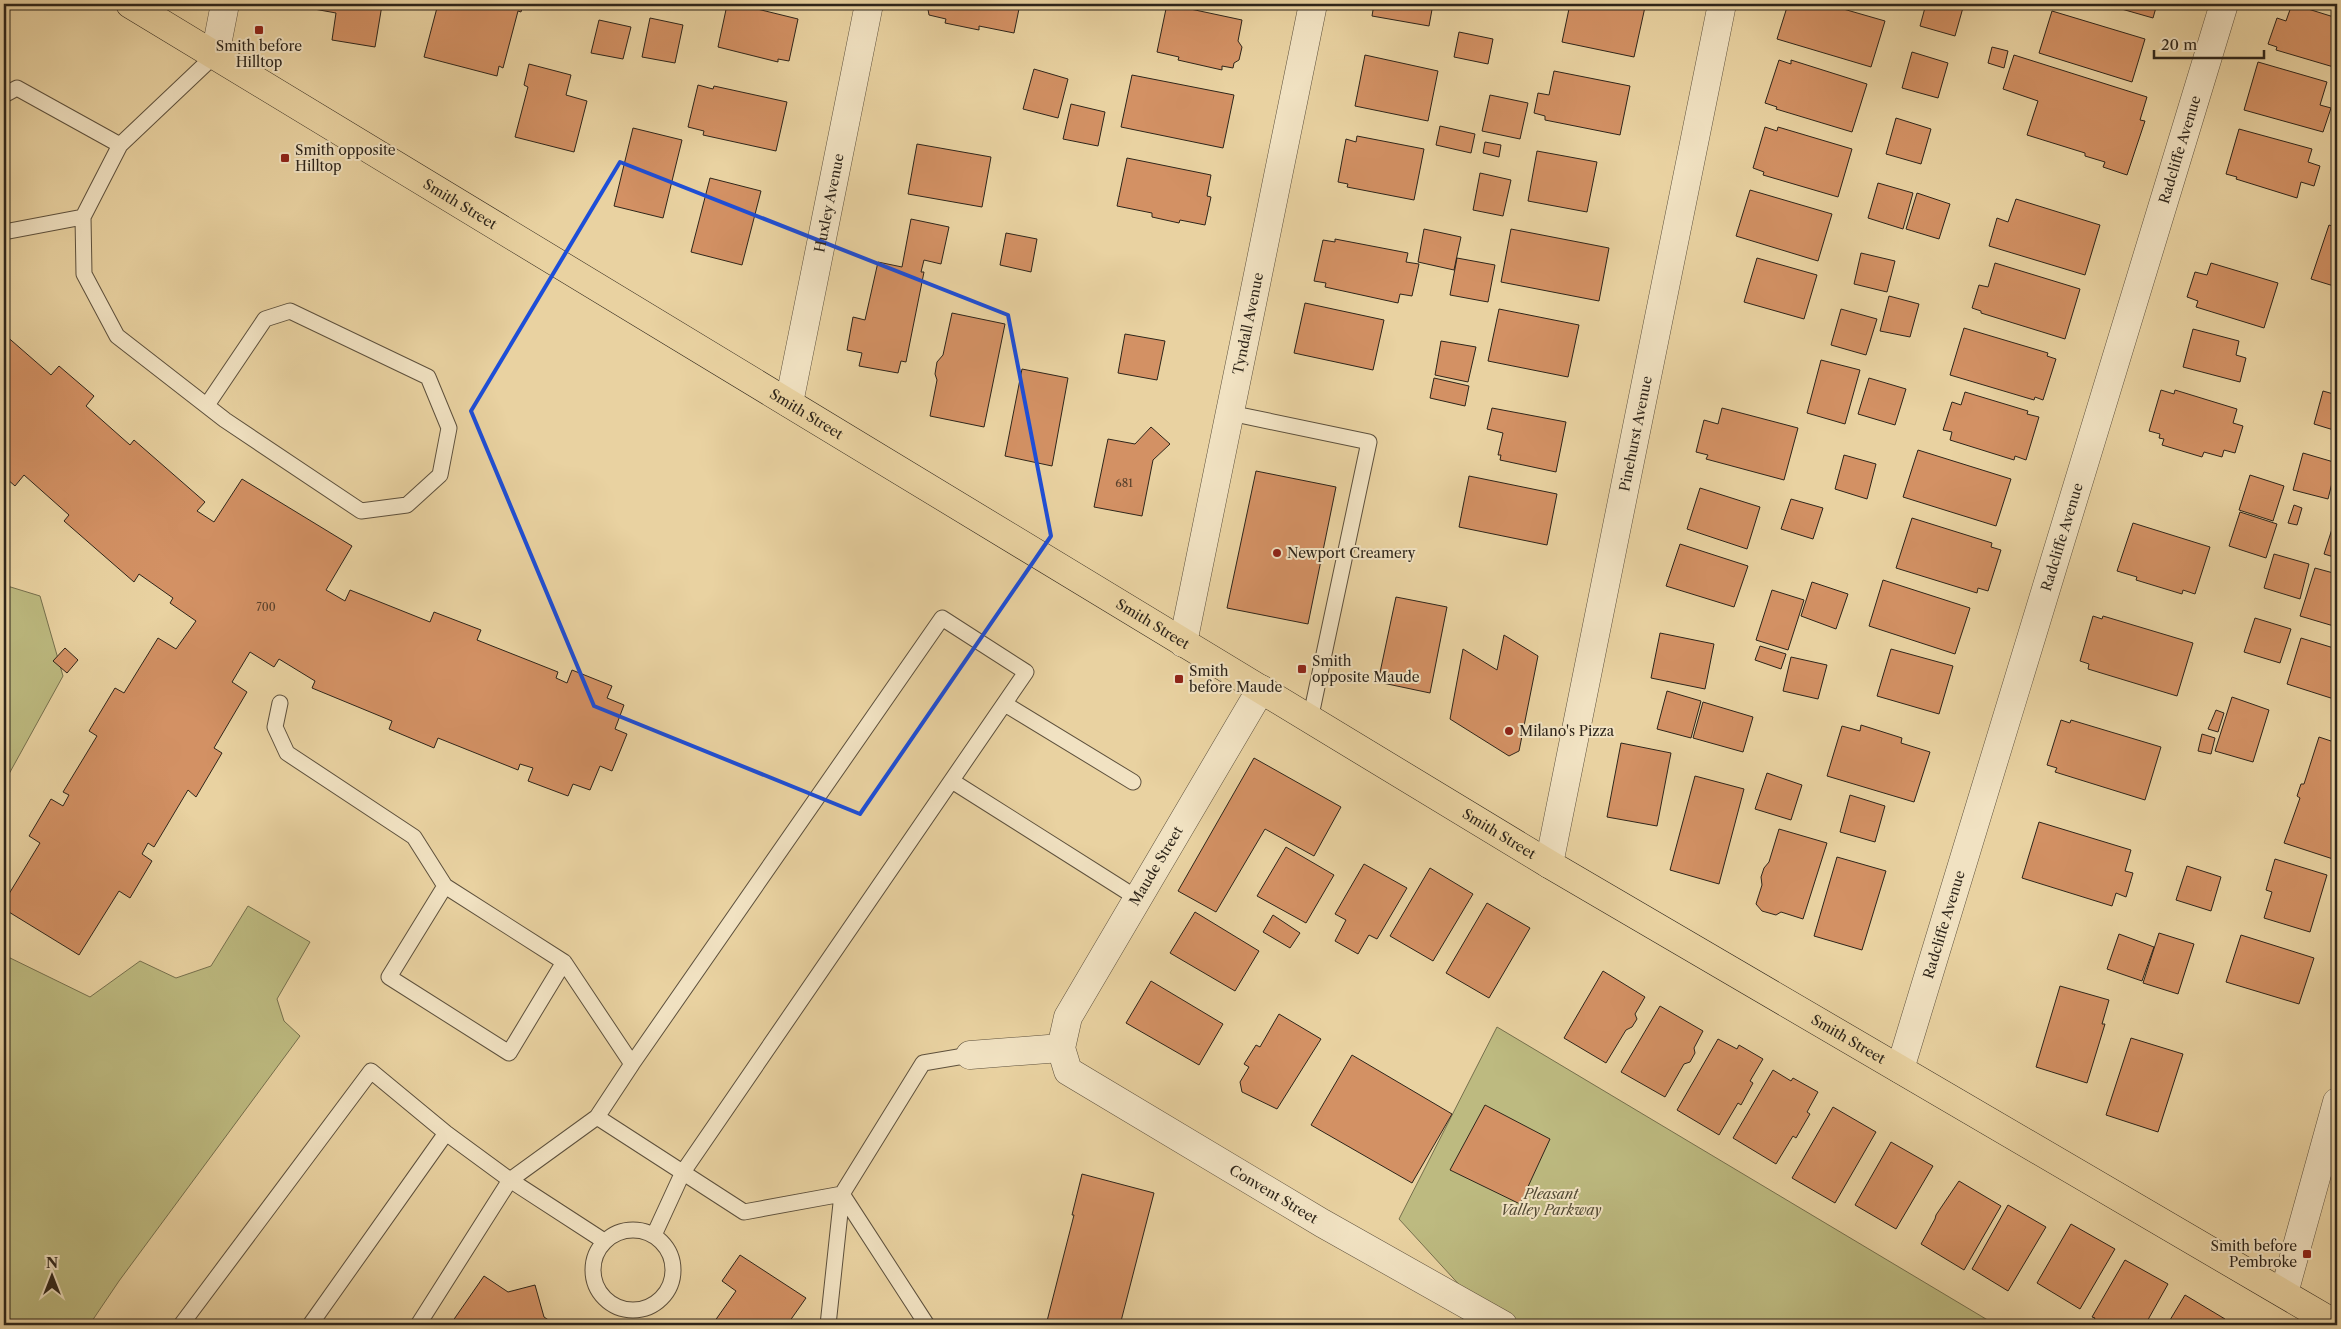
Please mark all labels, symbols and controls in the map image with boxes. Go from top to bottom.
marker: Smith before Hilltop [253,24,265,36]
scale bar [2154,28,2264,60]
text: 20 m [2161,35,2197,54]
place label: Smith before Hilltop [216,37,302,71]
street label: Radcliffe Avenue [2155,93,2205,206]
place label: Smith opposite Hilltop [295,141,396,175]
marker: Smith opposite Hilltop [279,152,291,164]
street label: Huxley Avenue [810,152,848,254]
street label: Smith Street [420,175,500,233]
street label: Tyndall Avenue [1229,271,1267,376]
street label: Pinehurst Avenue [1615,374,1656,493]
street label: Smith Street [766,385,847,443]
house number: 681 [1115,476,1133,490]
street label: Radcliffe Avenue [2037,481,2087,593]
place label: Newport Creamery [1287,544,1416,562]
marker: Newport Creamery [1271,547,1283,559]
street label: Smith Street [1113,595,1193,653]
house number: 700 [256,600,276,614]
place label: Smith opposite Maude [1312,652,1420,686]
place label: Smith before Maude [1189,662,1283,696]
marker: Smith opposite Maude [1296,663,1308,675]
marker: Smith before Maude [1173,673,1185,685]
place label: Milano's Pizza [1519,722,1615,740]
marker: Milano's Pizza [1503,725,1515,737]
street label: Smith Street [1459,805,1539,863]
street label: Maude Street [1125,823,1187,909]
street label: Radcliffe Avenue [1919,868,1969,981]
street label: Smith Street [1808,1010,1889,1068]
street label: Convent Street [1226,1161,1321,1227]
park label: Pleasant Valley Parkway [1501,1185,1601,1219]
place label: Smith before Pembroke [2211,1237,2297,1271]
marker: Smith before Pembroke [2301,1248,2313,1260]
north arrow [28,1252,78,1302]
text: N [46,1254,58,1272]

